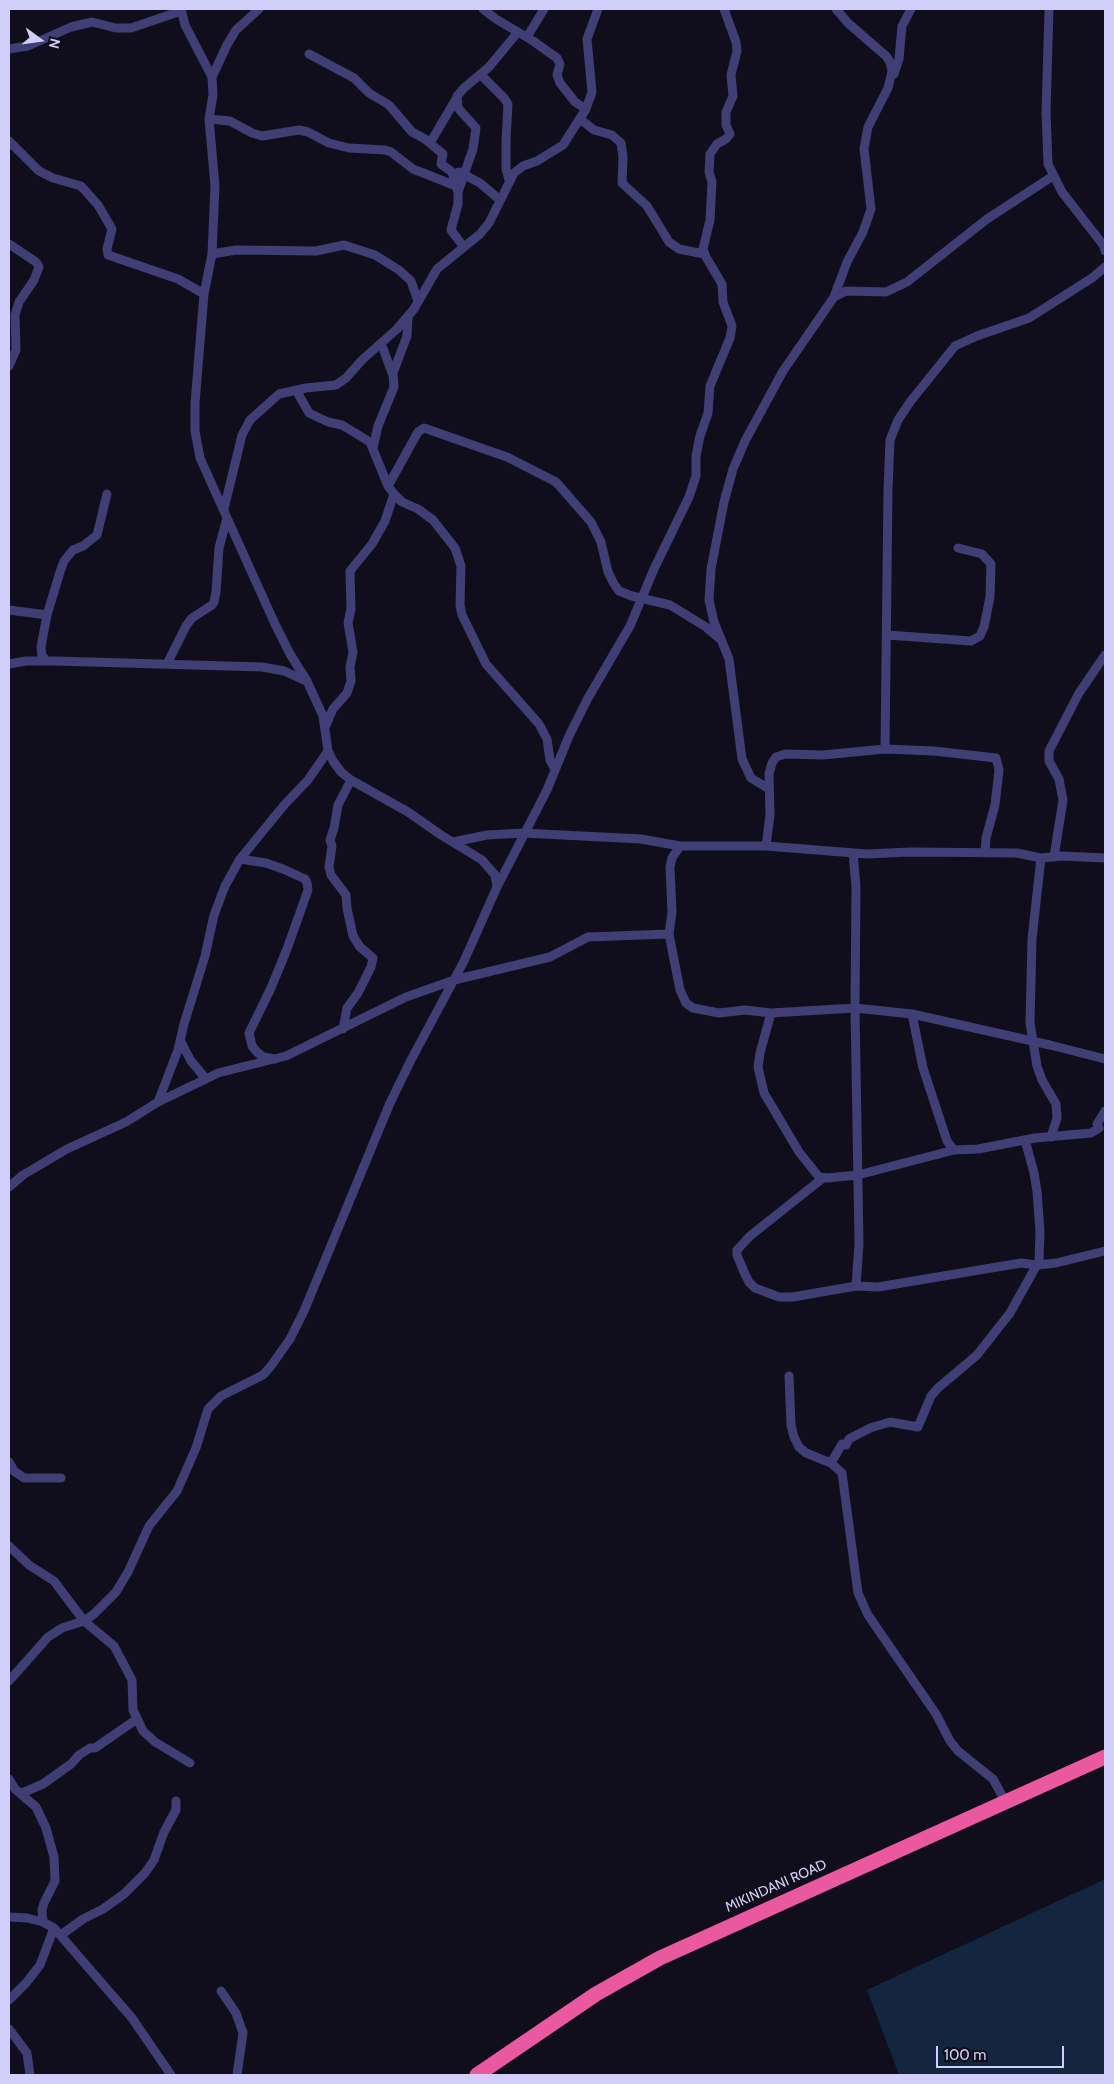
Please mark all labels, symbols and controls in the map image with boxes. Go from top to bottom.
north arrow [15,15,65,65]
text: N [45,37,64,51]
street label: MIKINDANI ROAD [723,1856,829,1916]
scale bar [939,2036,1066,2068]
text: 100 m [944,2046,986,2064]

